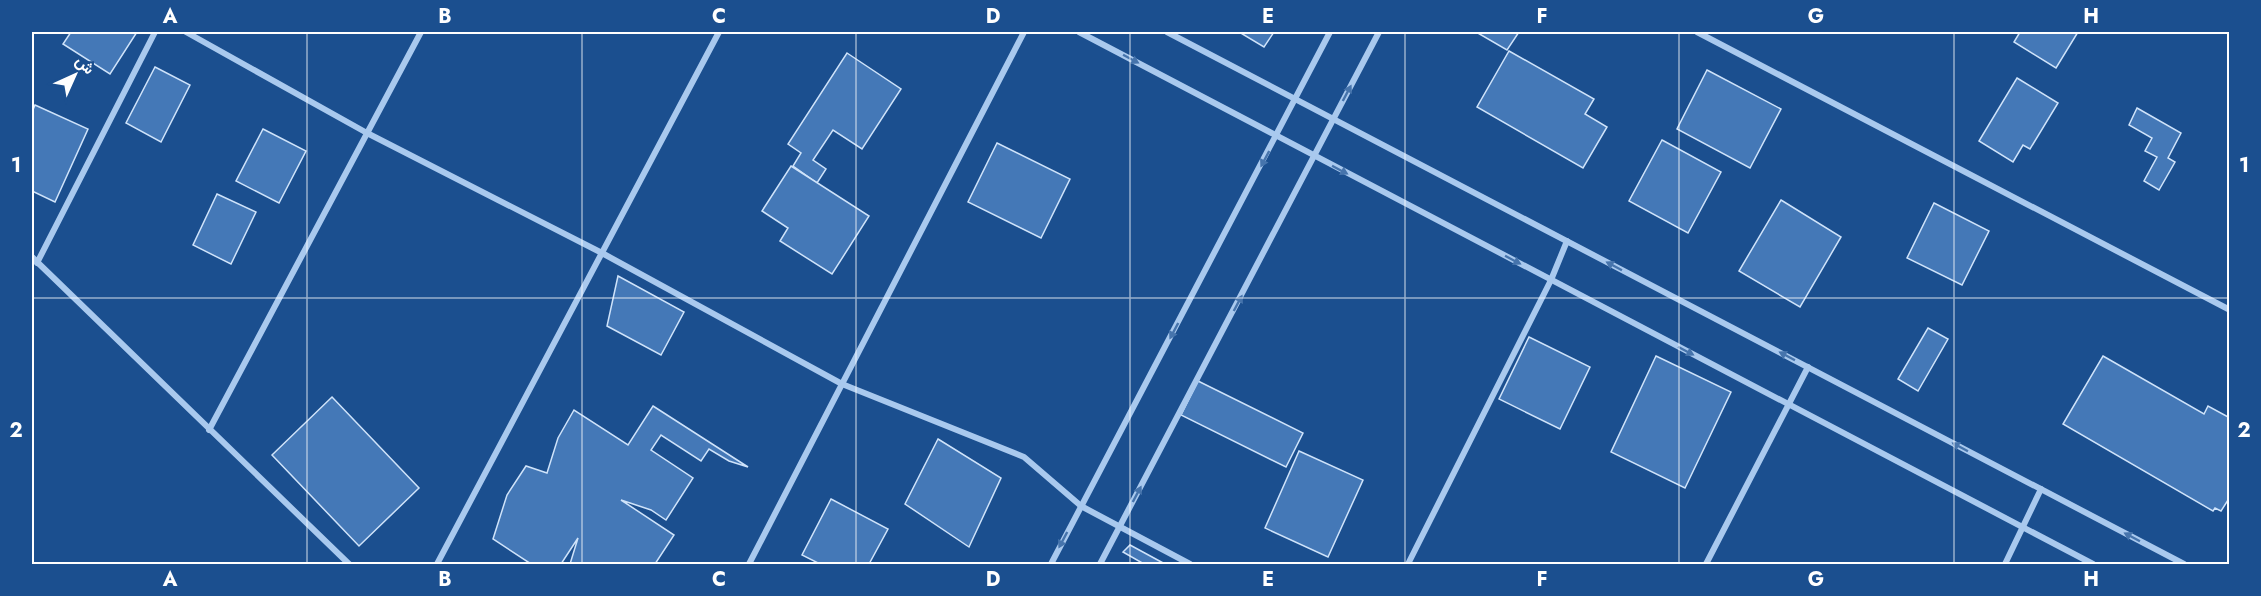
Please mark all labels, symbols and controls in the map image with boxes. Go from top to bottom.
text: A [162,2,178,31]
text: B [438,2,452,31]
text: C [712,2,726,31]
text: D [986,2,1000,31]
text: E [1262,2,1274,31]
text: F [1536,2,1548,31]
text: G [1808,2,1824,31]
text: H [2083,2,2099,31]
north arrow [45,45,105,105]
text: ش [70,50,100,80]
one-way arrow [1123,54,1140,64]
one-way arrow [1342,84,1352,101]
one-way arrow [1260,150,1270,167]
text: 1 [11,151,21,180]
text: 1 [2239,151,2249,180]
one-way arrow [1332,165,1349,175]
one-way arrow [1504,255,1522,265]
one-way arrow [1605,261,1622,271]
one-way arrow [1233,294,1243,311]
one-way arrow [1169,323,1179,340]
one-way arrow [1677,346,1694,356]
one-way arrow [1778,351,1795,361]
text: 2 [9,416,23,445]
text: 2 [2237,416,2251,445]
one-way arrow [1951,442,1968,452]
one-way arrow [1132,485,1142,502]
one-way arrow [1058,532,1068,549]
one-way arrow [2124,532,2141,542]
text: A [162,565,178,594]
text: B [438,565,452,594]
text: C [712,565,726,594]
text: D [986,565,1000,594]
text: E [1262,565,1274,594]
text: F [1536,565,1548,594]
text: G [1808,565,1824,594]
text: H [2083,565,2099,594]

